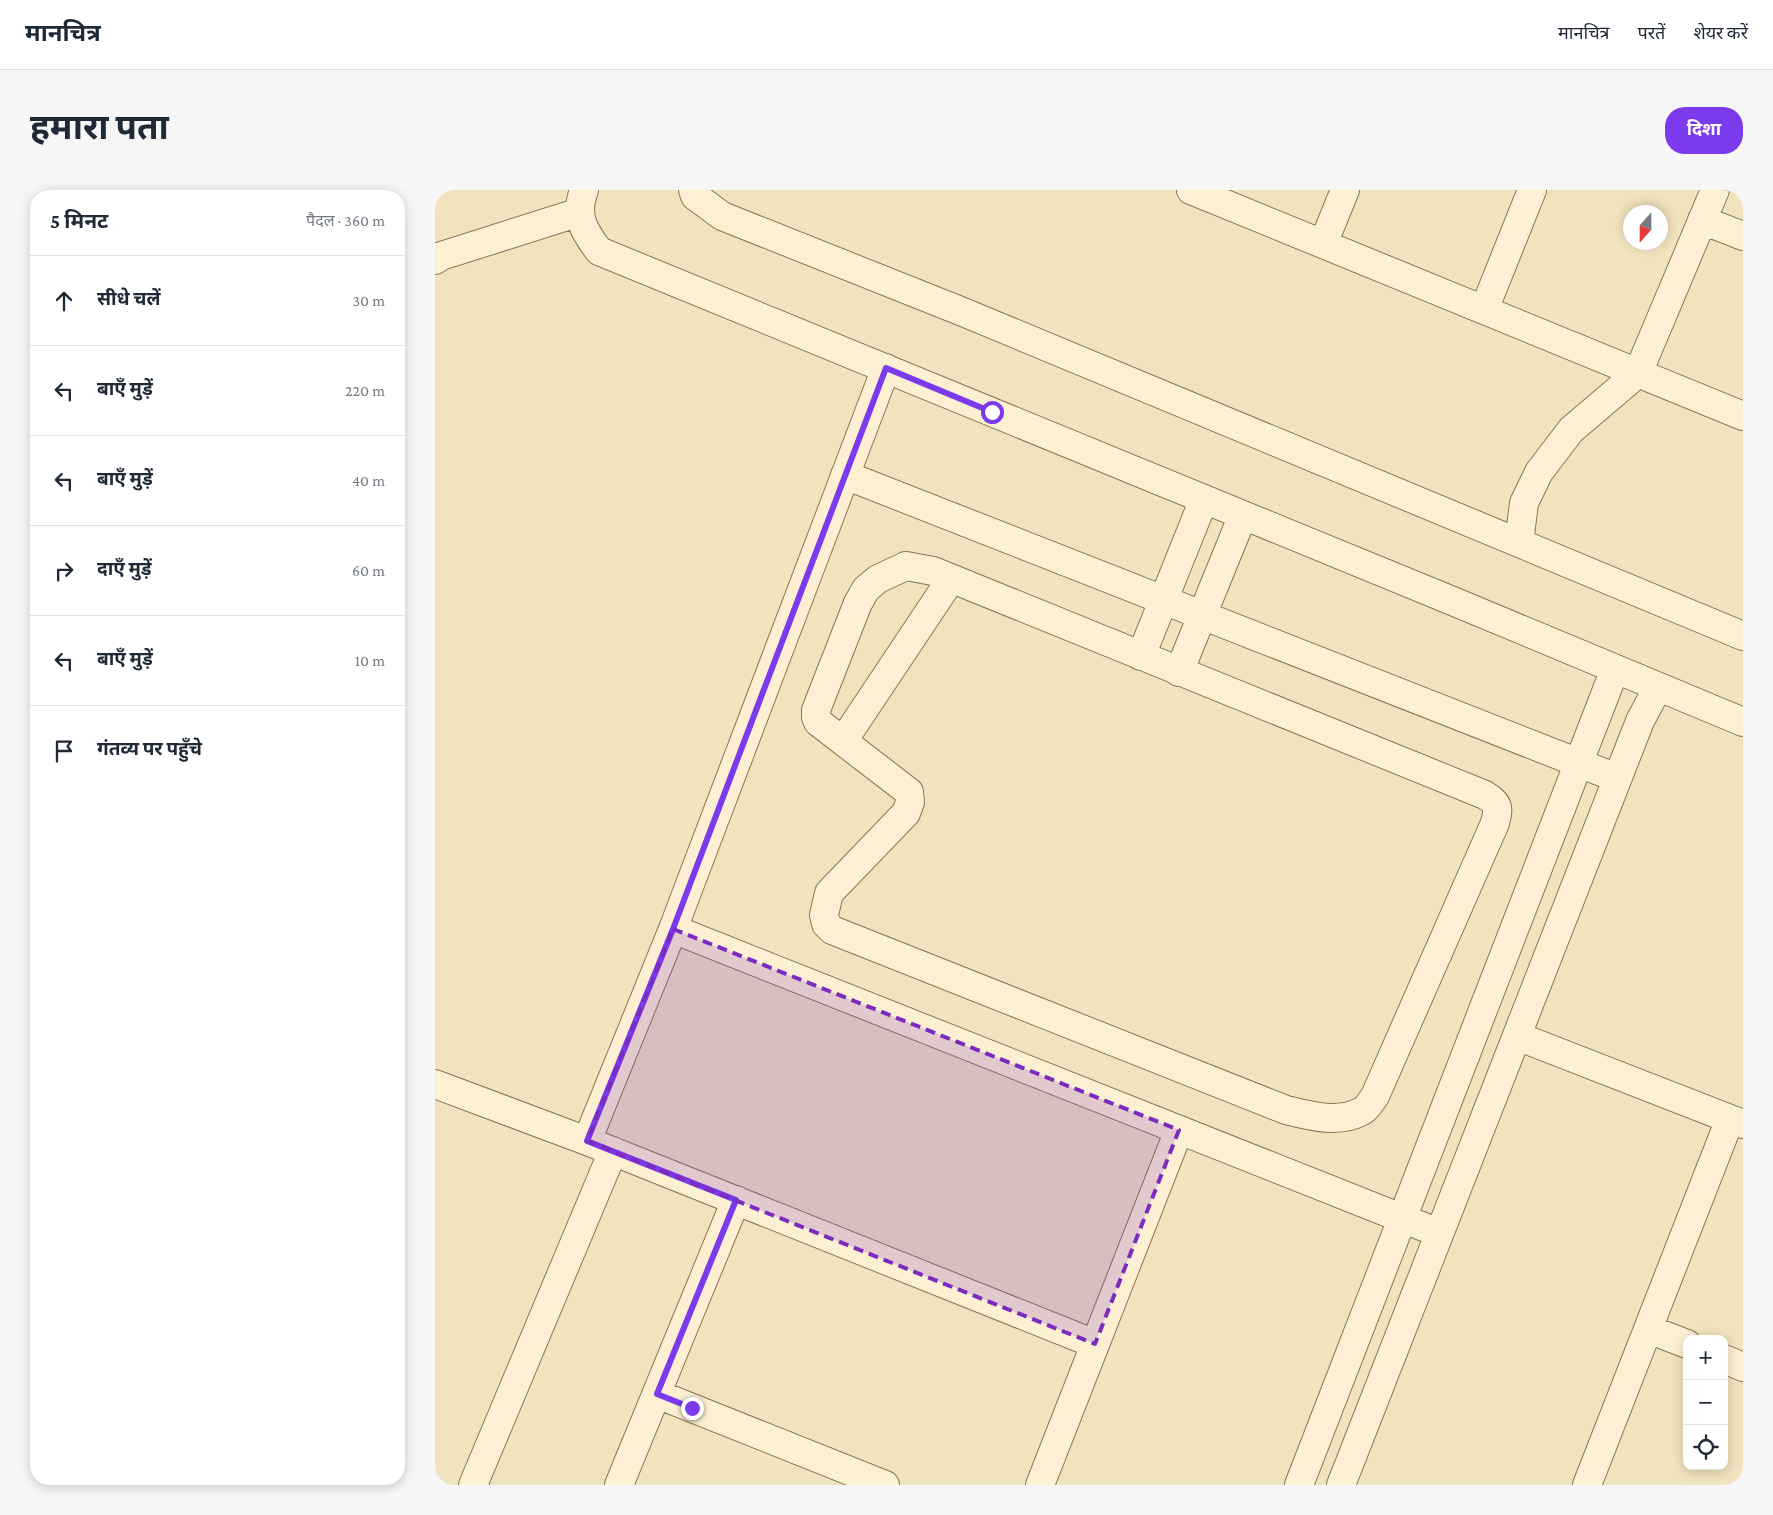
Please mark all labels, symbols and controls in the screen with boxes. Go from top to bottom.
text: मानचित्र [25,19,101,46]
text: मानचित्र [1558,23,1610,43]
text: परतें [1638,23,1665,43]
text: शेयर करें [1693,23,1748,43]
button: दिशा [1665,107,1743,154]
text: हमारा पता [30,108,169,147]
north arrow [1623,205,1668,250]
text: 5 मिनट [50,209,108,233]
text: पैदल · 360 m [306,212,385,229]
icon: ahead [50,287,78,315]
text: सीधे चलें [97,288,161,309]
text: 30 m [353,292,385,309]
icon: left [50,377,78,405]
text: बाएँ मुड़ें [97,378,153,399]
text: 220 m [345,382,385,399]
route start [981,401,1004,424]
icon: left [50,467,78,495]
text: बाएँ मुड़ें [97,468,153,489]
text: 40 m [352,472,385,489]
icon: right [50,557,78,585]
text: दाएँ मुड़ें [97,558,152,579]
text: 60 m [352,562,385,579]
icon: left [50,647,78,675]
text: बाएँ मुड़ें [97,648,153,669]
text: 10 m [355,652,385,669]
icon: arrive [50,737,78,765]
text: गंतव्य पर पहुँचे [97,738,202,759]
map controls [1683,1335,1728,1470]
button: + [1683,1335,1728,1380]
button: − [1683,1380,1728,1425]
route end [681,1397,704,1420]
button: locate [1683,1425,1728,1470]

